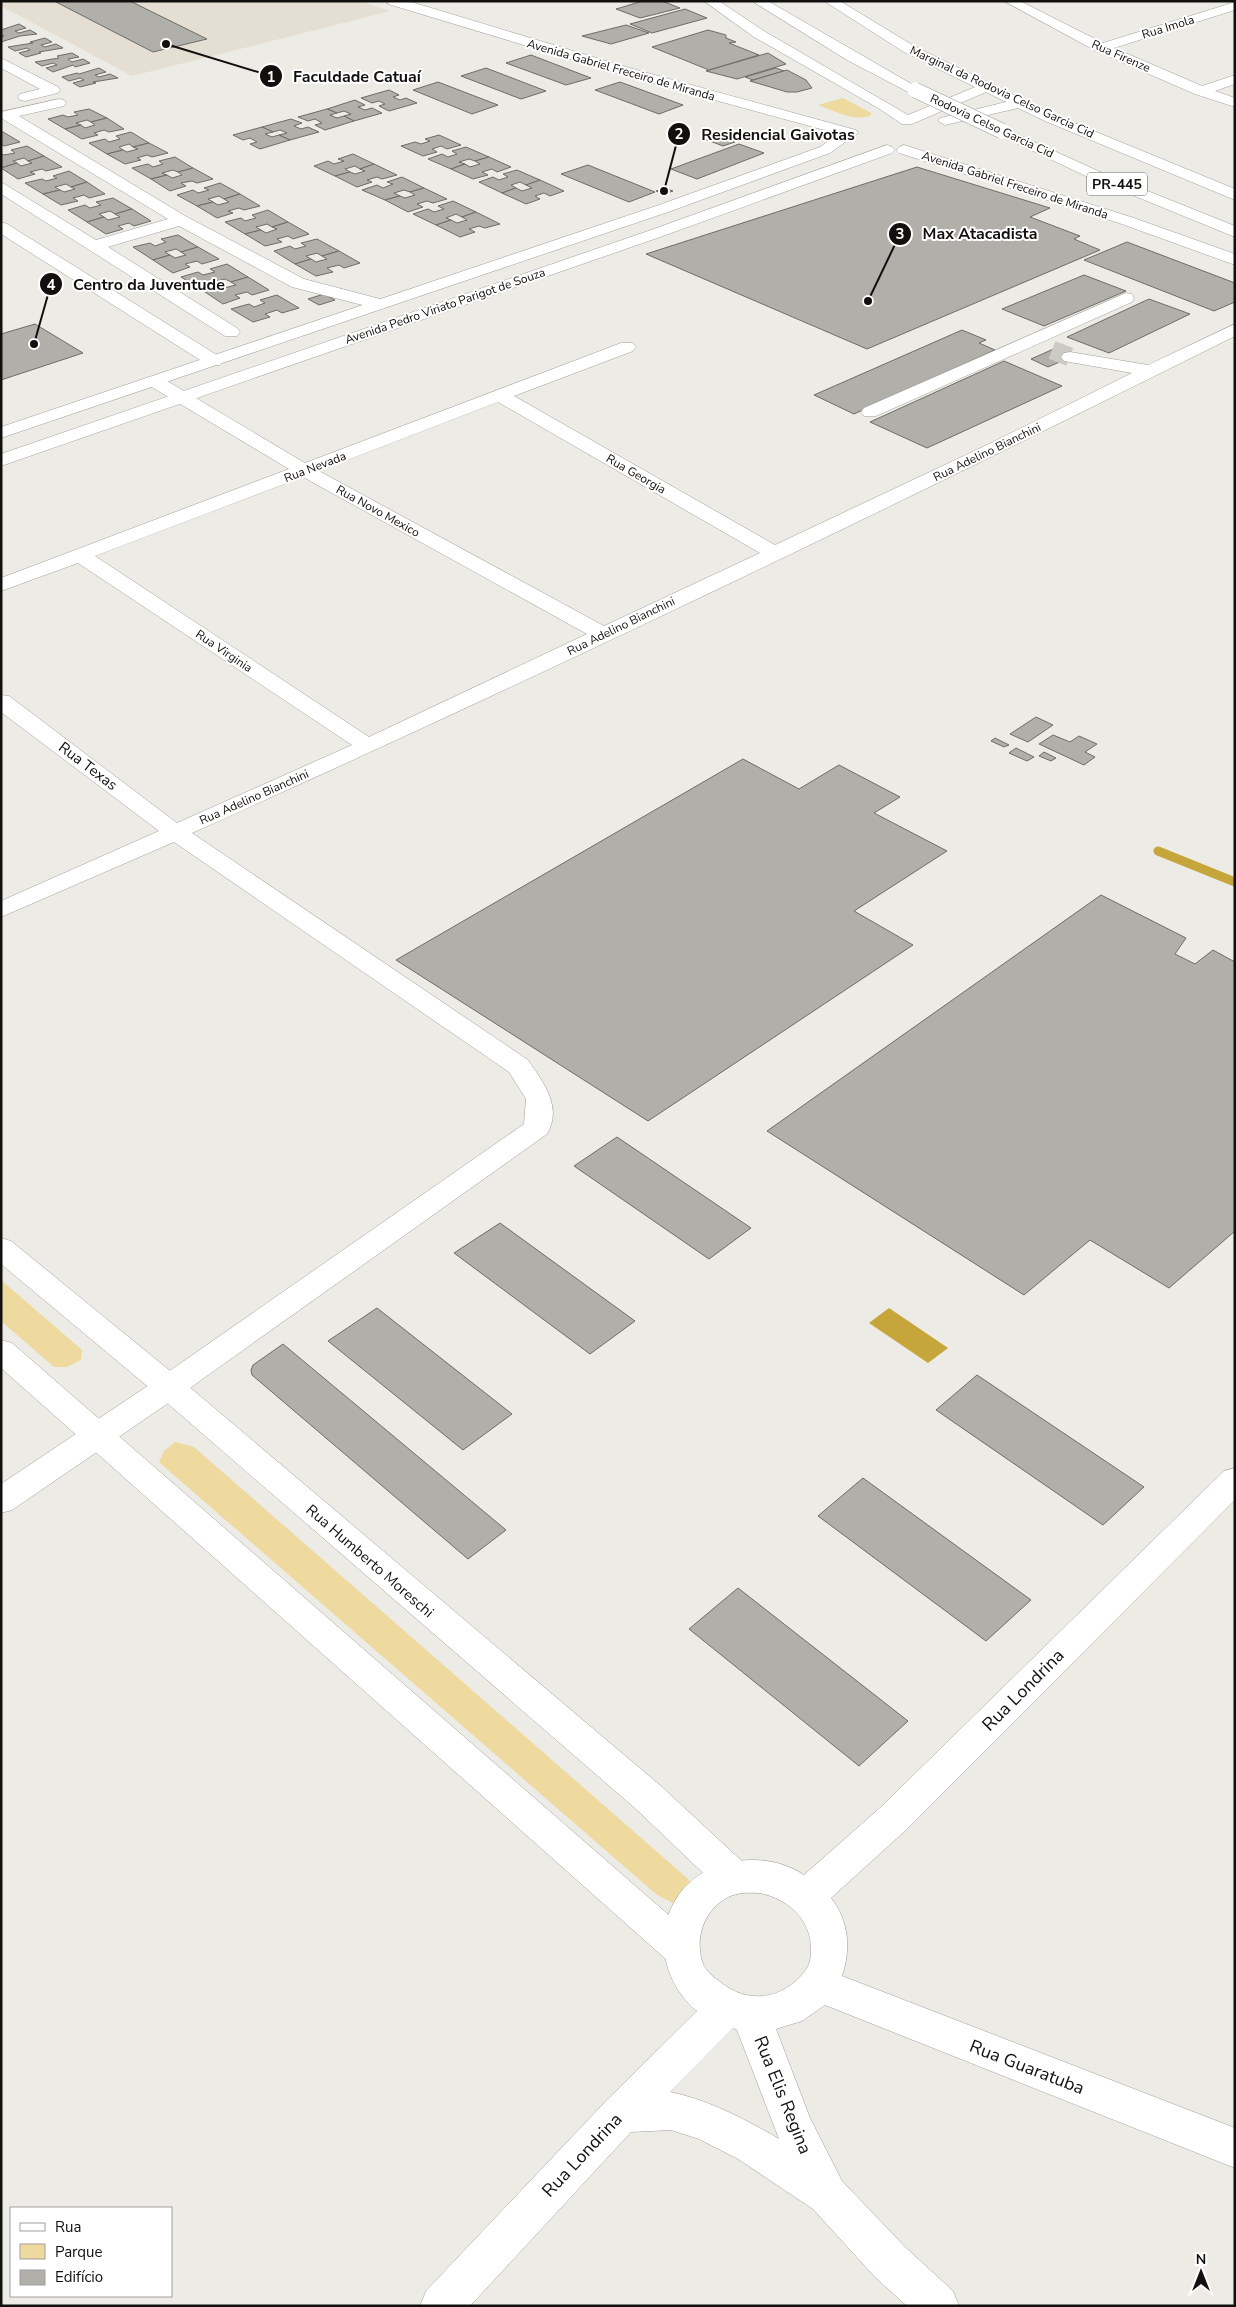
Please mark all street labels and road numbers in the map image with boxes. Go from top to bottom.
street label: Rua Imola [1140,11,1196,43]
street label: Avenida Gabriel Freceiro de Miranda [525,35,717,105]
street label: Rua Firenze [1089,36,1153,76]
street label: Marginal da Rodovia Celso Garcia Cid [908,43,1096,141]
street label: Rodovia Celso Garcia Cid [928,91,1056,161]
street label: Avenida Gabriel Freceiro de Miranda [920,147,1110,223]
road number: PR-445 [1087,172,1147,195]
street label: Avenida Pedro Viriato Parigot de Souza [343,264,547,348]
street label: Rua Adelino Bianchini [930,419,1044,485]
street label: Rua Nevada [282,448,348,486]
street label: Rua Georgia [603,450,669,498]
street label: Rua Novo Mexico [333,481,423,541]
street label: Rua Adelino Bianchini [564,593,678,659]
street label: Rua Virginia [192,626,256,676]
street label: Rua Texas [54,737,122,795]
street label: Rua Adelino Bianchini [197,766,311,828]
street label: Rua Humberto Moreschi [302,1500,438,1622]
street label: Rua Londrina [977,1644,1069,1736]
street label: Rua Elis Regina [748,2032,818,2158]
street label: Rua Guaratuba [966,2034,1088,2100]
street label: Rua Londrina [537,2108,627,2202]

